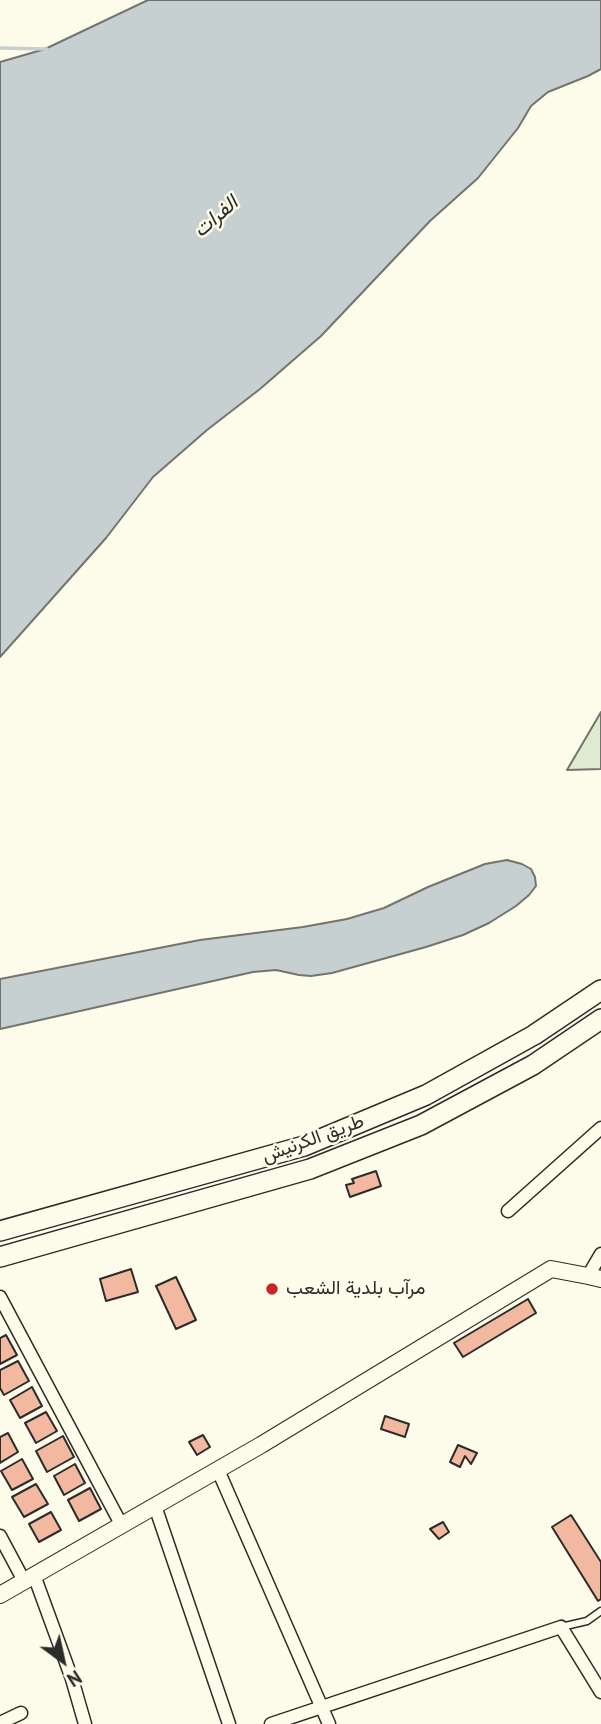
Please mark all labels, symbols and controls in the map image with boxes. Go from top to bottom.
water label: الفرات [188,191,244,243]
street label: طريق الكرنيش [259,1110,367,1168]
place label: مرآب بلدية الشعب [286,1278,425,1300]
marker: مرآب بلدية الشعب [264,1281,280,1297]
north arrow [28,1626,98,1696]
text: N [63,1665,86,1692]

